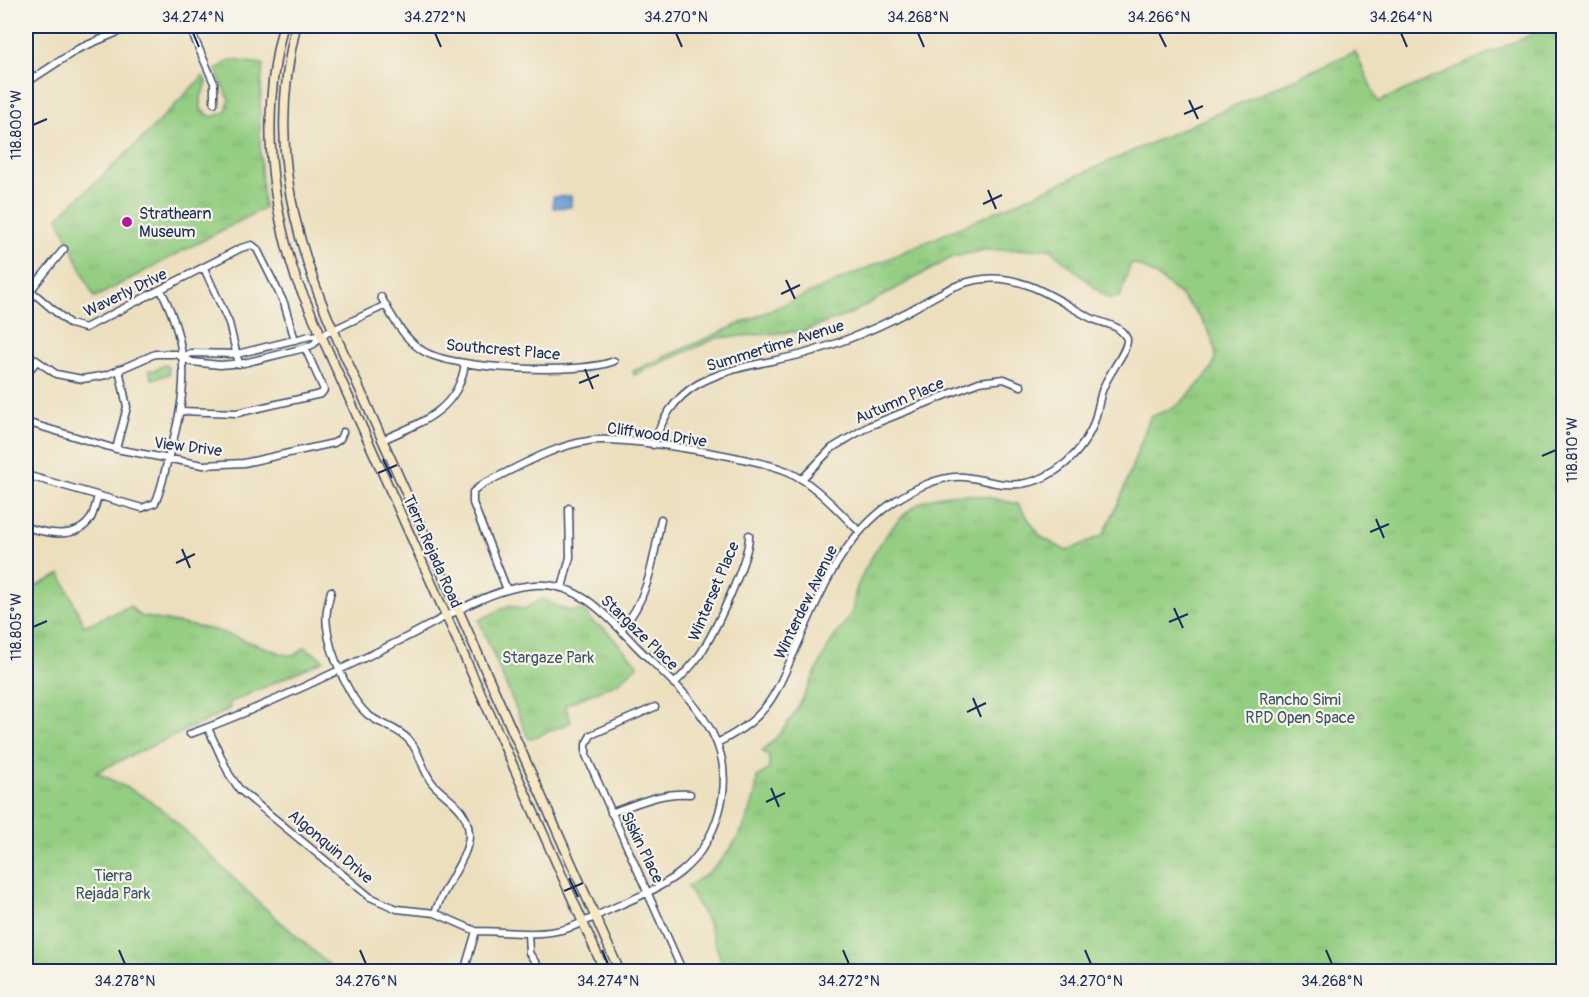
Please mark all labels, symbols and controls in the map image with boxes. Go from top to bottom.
text: 34.274°N [162,8,224,27]
text: 34.272°N [404,8,466,27]
text: 34.270°N [644,8,708,27]
text: 34.268°N [887,8,949,27]
text: 34.266°N [1128,8,1190,27]
text: 34.264°N [1370,8,1432,27]
text: 118.800°W [7,90,26,160]
place label: Strathearn Museum [139,204,212,242]
marker: Strathearn Museum [120,215,134,229]
street label: Waverly Drive [81,264,170,322]
street label: Summertime Avenue [704,316,846,376]
street label: Southcrest Place [445,335,561,365]
street label: Autumn Place [852,373,947,429]
text: 118.810°W [1563,417,1582,483]
street label: Cliffwood Drive [606,418,708,452]
street label: View Drive [153,433,223,461]
street label: Tierra Rejada Road [398,492,466,611]
street label: Winterset Place [684,538,744,644]
street label: Winterdew Avenue [770,542,842,663]
street label: Stargaze Place [596,591,682,675]
text: 118.805°W [7,593,26,661]
park label: Stargaze Park [502,648,594,668]
park label: Rancho Simi RPD Open Space [1245,690,1355,728]
street label: Algonquin Drive [284,805,377,888]
street label: Siskin Place [616,808,668,887]
park label: Tierra Rejada Park [75,866,151,904]
text: 34.278°N [95,972,155,991]
text: 34.276°N [335,972,397,991]
text: 34.274°N [577,972,639,991]
text: 34.272°N [818,972,880,991]
text: 34.270°N [1059,972,1123,991]
text: 34.268°N [1301,972,1363,991]

